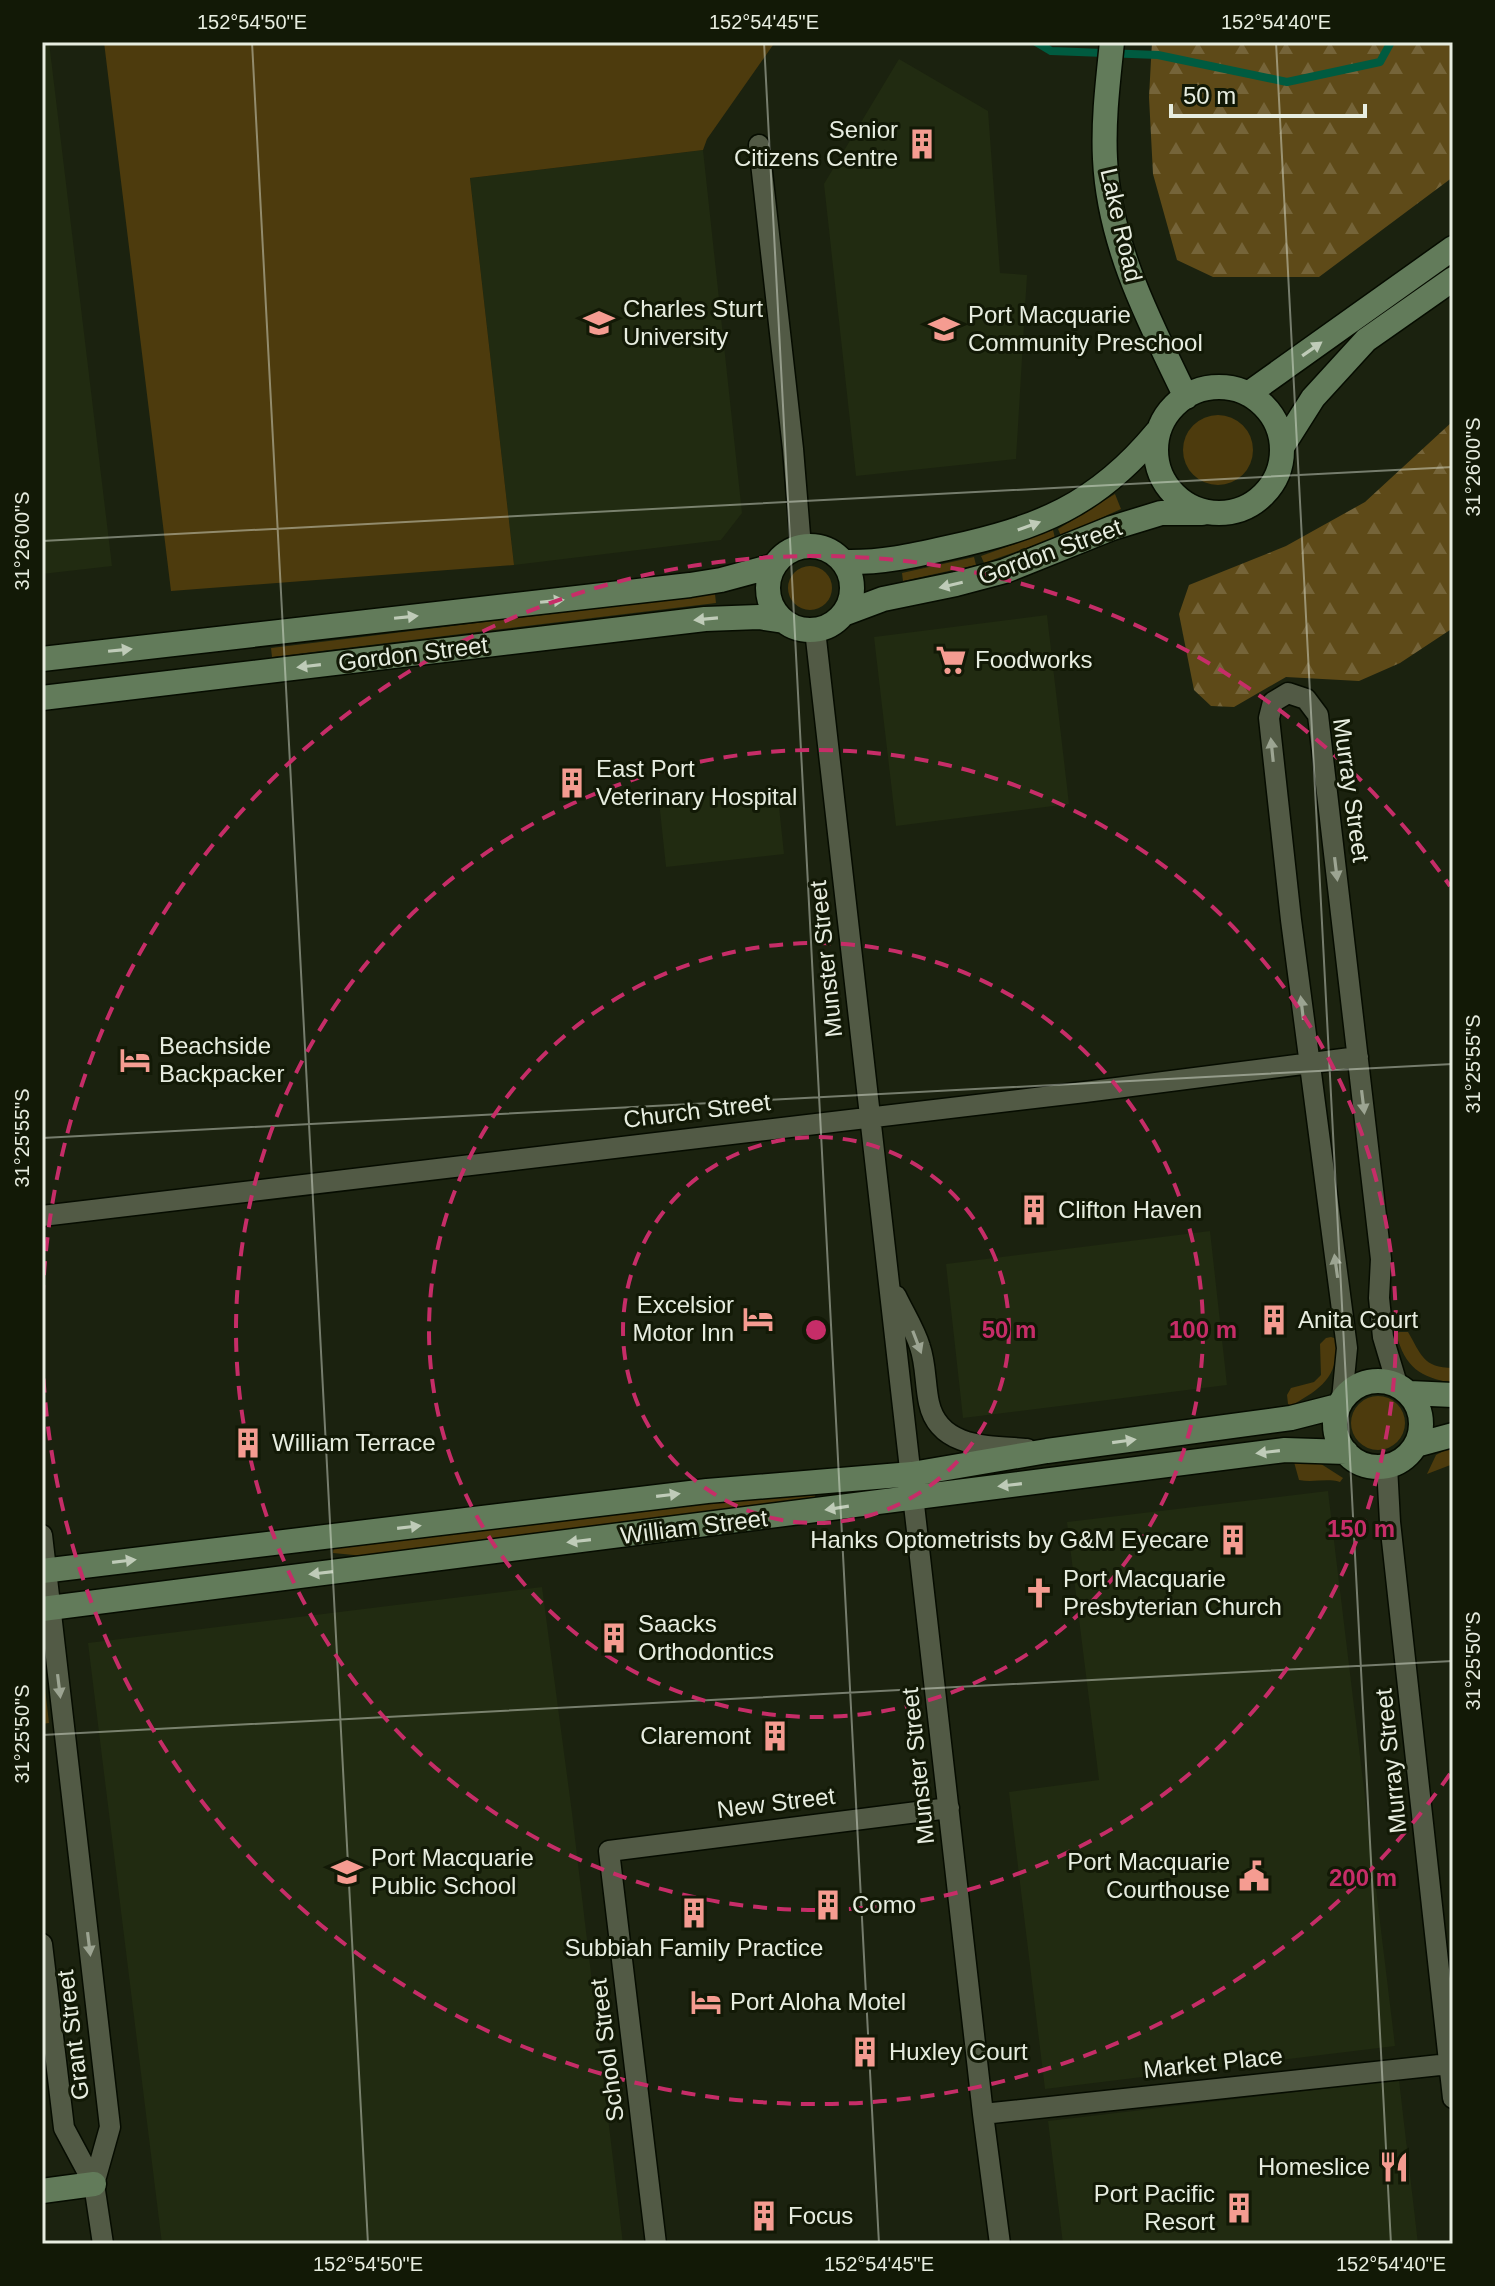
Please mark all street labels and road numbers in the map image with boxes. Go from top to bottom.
street label: Lake Road [1095,165,1148,284]
street label: Gordon Street [974,513,1126,590]
street label: Gordon Street [336,631,490,676]
street label: Murray Street [1328,716,1375,864]
street label: Munster Street [804,879,847,1039]
street label: Church Street [622,1088,772,1133]
street label: William Street [619,1504,769,1549]
street label: Munster Street [896,1686,939,1846]
street label: Murray Street [1369,1687,1412,1835]
street label: New Street [715,1782,837,1823]
street label: Grant Street [51,1968,94,2102]
street label: School Street [584,1977,629,2123]
street label: Market Place [1142,2042,1284,2083]

